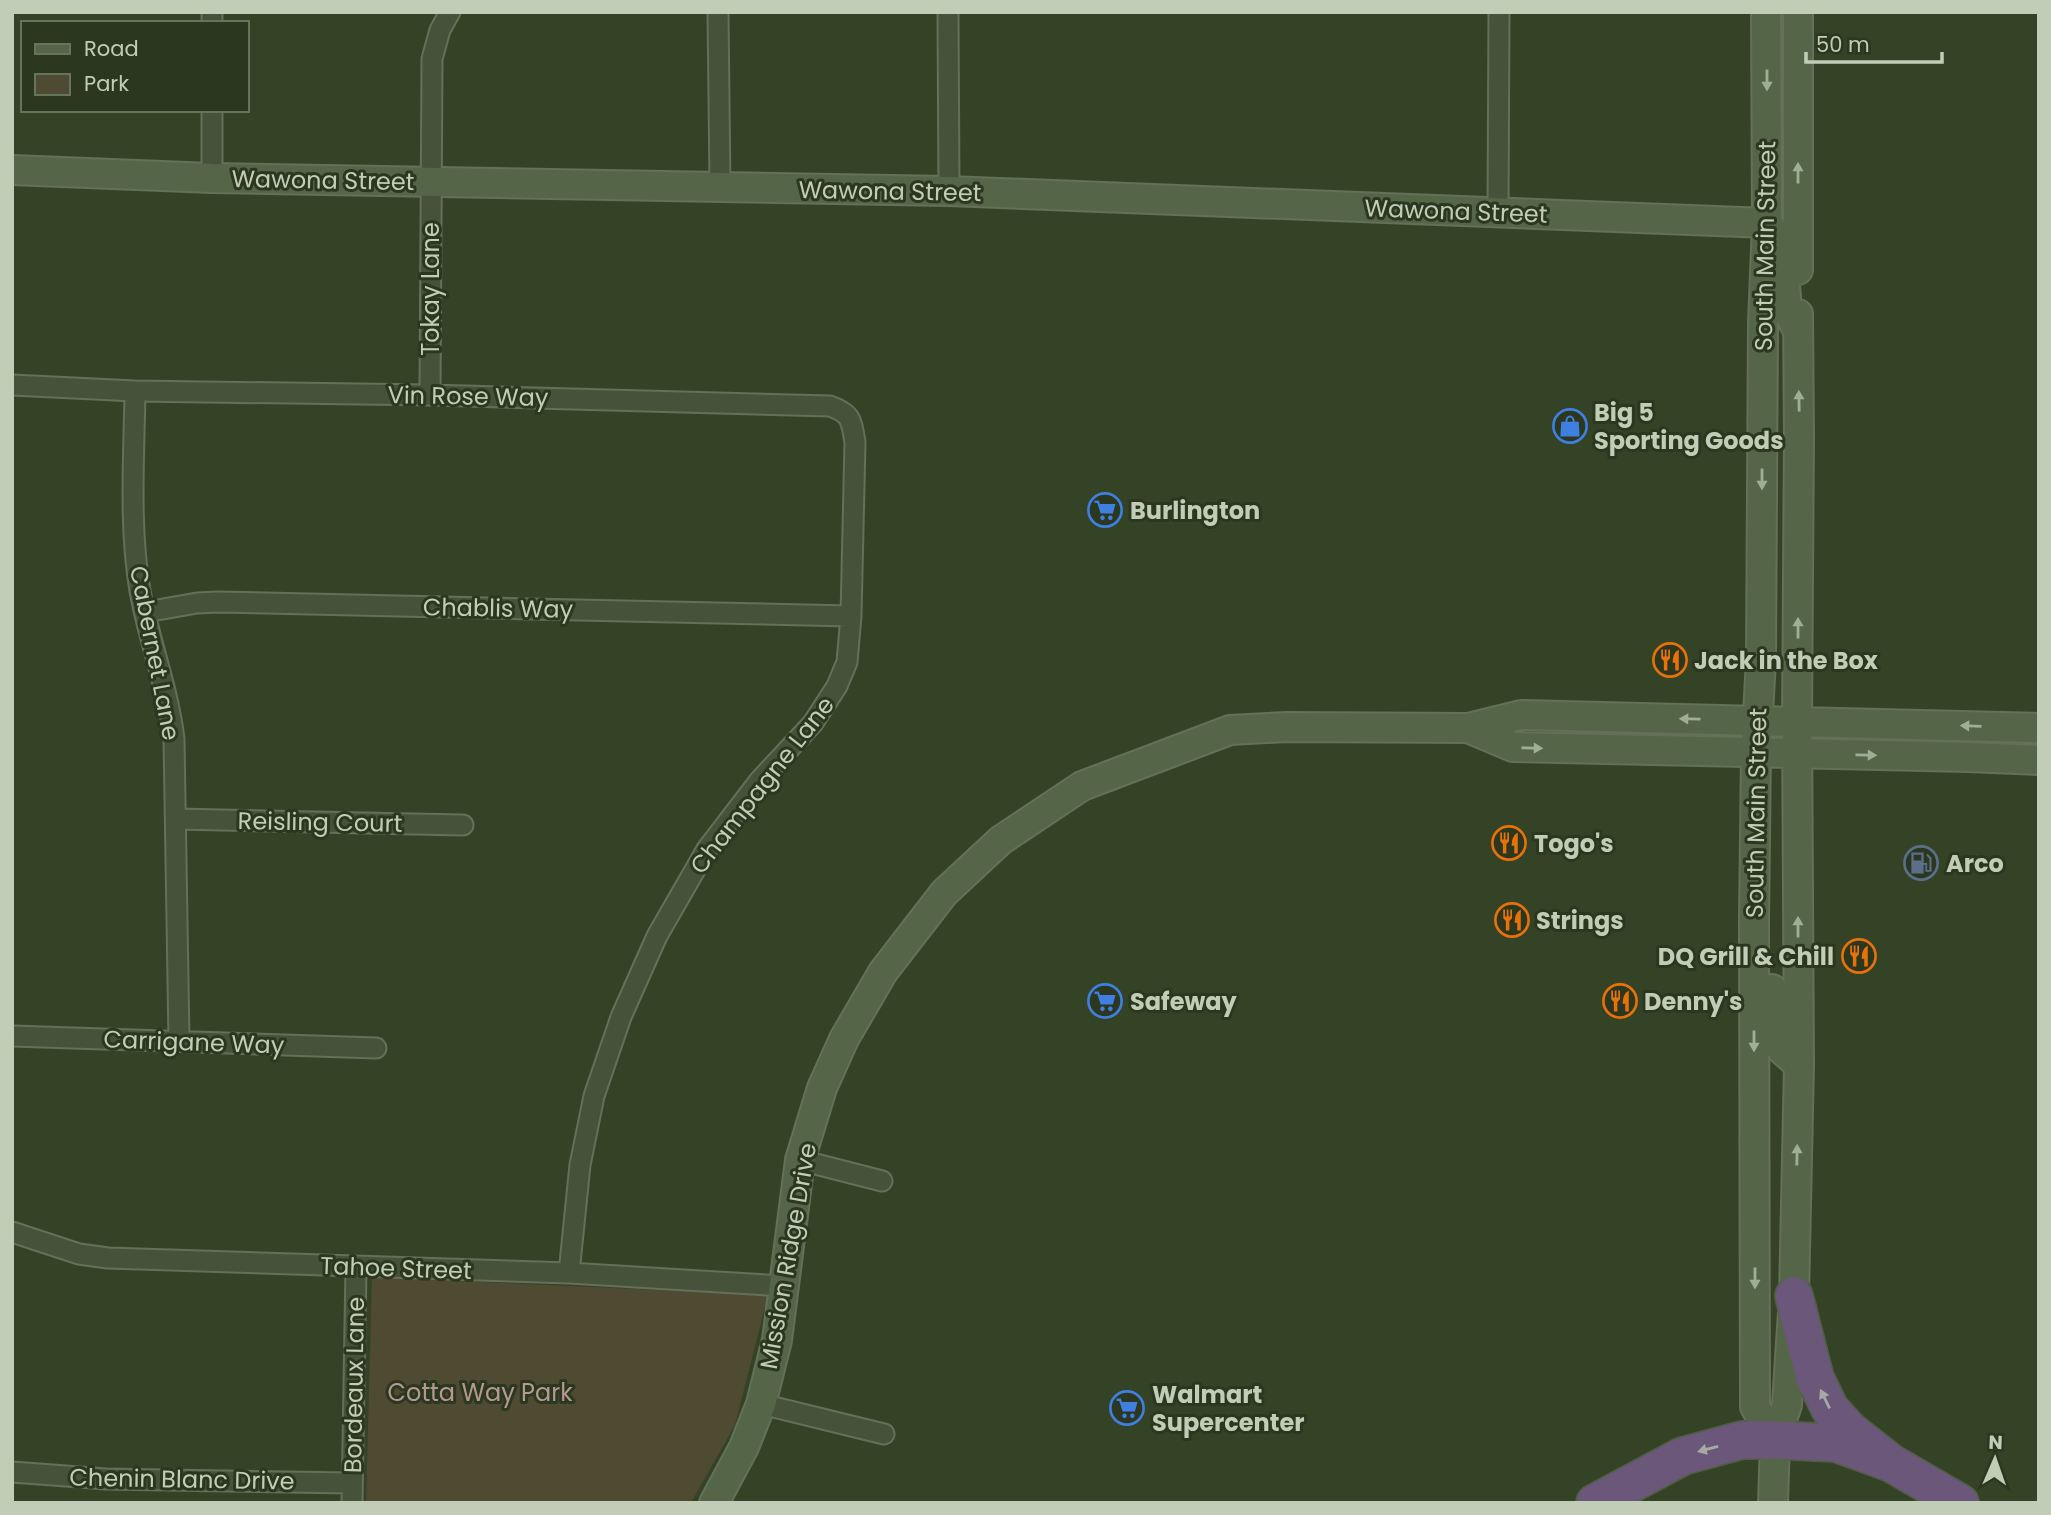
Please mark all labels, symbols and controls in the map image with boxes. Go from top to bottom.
legend [21,21,248,112]
scale bar [1806,21,1942,65]
text: 50 m [1816,30,1870,59]
text: Road [84,34,139,63]
text: Park [84,69,129,98]
one-way arrow [1761,70,1773,92]
street label: South Main Street [1747,141,1783,351]
street label: Wawona Street [231,162,415,198]
one-way arrow [1792,162,1804,184]
street label: Wawona Street [798,173,982,209]
street label: Wawona Street [1364,191,1548,231]
street label: Tokay Lane [414,222,447,356]
street label: Vin Rose Way [387,378,549,414]
one-way arrow [1793,389,1805,411]
place label: Big 5 Sporting Goods [1594,396,1784,457]
shop icon: Big 5 Sporting Goods [1551,407,1589,445]
one-way arrow [1756,469,1768,491]
supermarket icon: Burlington [1086,491,1124,529]
place label: Burlington [1130,494,1260,527]
street label: Cabernet Lane [122,563,188,743]
street label: Chablis Way [423,590,574,626]
one-way arrow [1792,617,1804,639]
restaurant icon: Jack in the Box [1651,641,1689,679]
place label: Jack in the Box [1694,644,1879,677]
street label: Champagne Lane [682,689,842,881]
street label: South Main Street [1738,708,1774,918]
one-way arrow [1679,713,1701,725]
one-way arrow [1959,720,1981,732]
one-way arrow [1521,742,1543,753]
one-way arrow [1855,749,1877,761]
street label: Reisling Court [237,804,403,840]
restaurant icon: Togo's [1490,824,1528,862]
place label: Togo's [1534,827,1614,860]
fuel station icon: Arco [1902,844,1940,882]
place label: Arco [1946,847,2004,880]
restaurant icon: Strings [1493,901,1531,939]
place label: Strings [1536,904,1624,937]
one-way arrow [1792,916,1804,938]
restaurant icon: DQ Grill & Chill [1840,937,1878,975]
place label: DQ Grill & Chill [1658,940,1834,973]
supermarket icon: Safeway [1086,982,1124,1020]
restaurant icon: Denny's [1601,982,1639,1020]
place label: Safeway [1130,985,1238,1018]
place label: Denny's [1644,985,1742,1018]
street label: Carrigane Way [103,1022,285,1062]
one-way arrow [1748,1030,1760,1052]
street label: Mission Ridge Drive [752,1140,824,1372]
one-way arrow [1791,1143,1802,1165]
street label: Tahoe Street [320,1249,472,1287]
one-way arrow [1749,1267,1761,1289]
street label: Bordeaux Lane [336,1296,372,1474]
park label: Cotta Way Park [388,1376,573,1409]
place label: Walmart Supercenter [1152,1378,1305,1439]
supermarket icon: Walmart Supercenter [1108,1389,1146,1427]
one-way arrow [1820,1389,1831,1409]
north arrow [1960,1424,2030,1494]
text: N [1988,1429,2003,1456]
one-way arrow [1697,1444,1719,1455]
street label: Chenin Blanc Drive [69,1461,295,1497]

